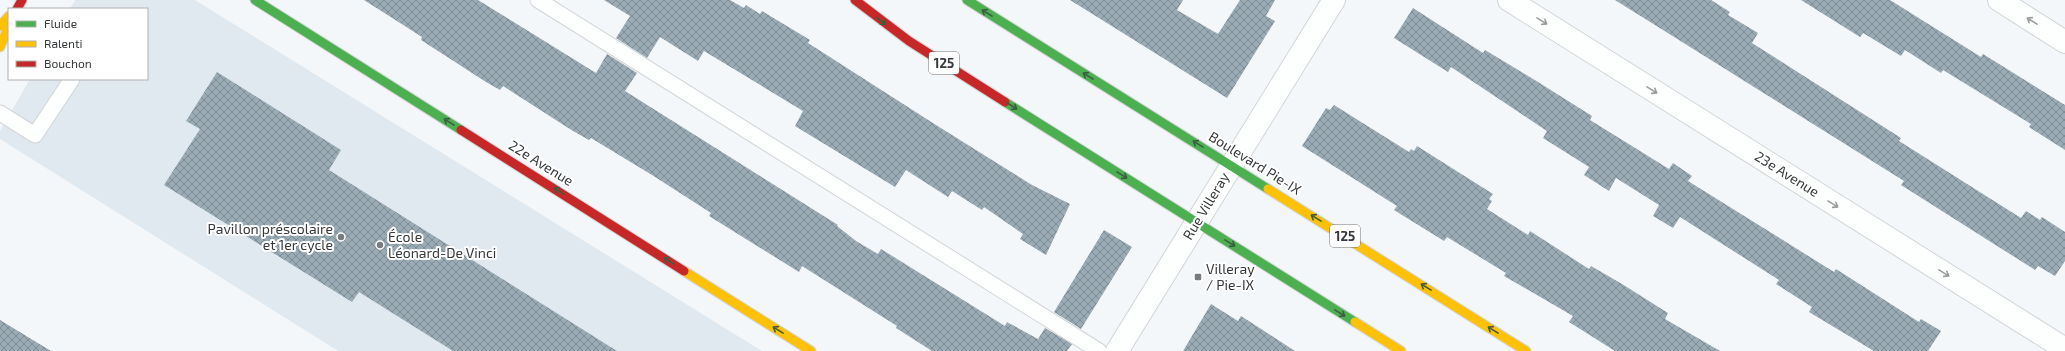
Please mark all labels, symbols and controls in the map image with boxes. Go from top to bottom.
legend [8,8,148,80]
one-way arrow [982,9,993,17]
text: Fluide [44,16,77,30]
one-way arrow [876,17,887,25]
one-way arrow [1536,17,1548,25]
one-way arrow [2027,17,2038,25]
text: Ralenti [44,36,83,50]
road number: 125 [929,52,959,74]
text: Bouchon [44,56,92,70]
one-way arrow [1082,71,1094,79]
one-way arrow [1646,86,1657,94]
one-way arrow [1006,102,1017,110]
one-way arrow [443,117,455,125]
street label: Boulevard Pie-IX [1206,127,1305,198]
street label: 22e Avenue [506,136,577,189]
one-way arrow [1193,140,1204,148]
street label: 23e Avenue [1752,147,1823,200]
street label: Rue Villeray [1179,169,1233,242]
one-way arrow [1116,171,1127,180]
one-way arrow [554,187,565,195]
one-way arrow [1827,200,1839,208]
one-way arrow [1311,214,1322,222]
place label: Pavillon préscolaire et 1er cycle [208,220,333,253]
road number: 125 [1330,225,1360,247]
place label: École Léonard-De Vinci [388,228,496,261]
marker: Pavillon préscolaire et 1er cycle [336,232,346,242]
marker: École Léonard-De Vinci [375,240,385,250]
one-way arrow [1224,240,1236,248]
one-way arrow [663,256,674,265]
place label: Villeray / Pie-IX [1206,260,1255,293]
one-way arrow [1938,268,1949,277]
marker: Villeray / Pie-IX [1193,272,1203,282]
one-way arrow [1420,283,1432,291]
one-way arrow [1334,309,1346,317]
one-way arrow [773,326,784,334]
one-way arrow [1488,326,1499,334]

